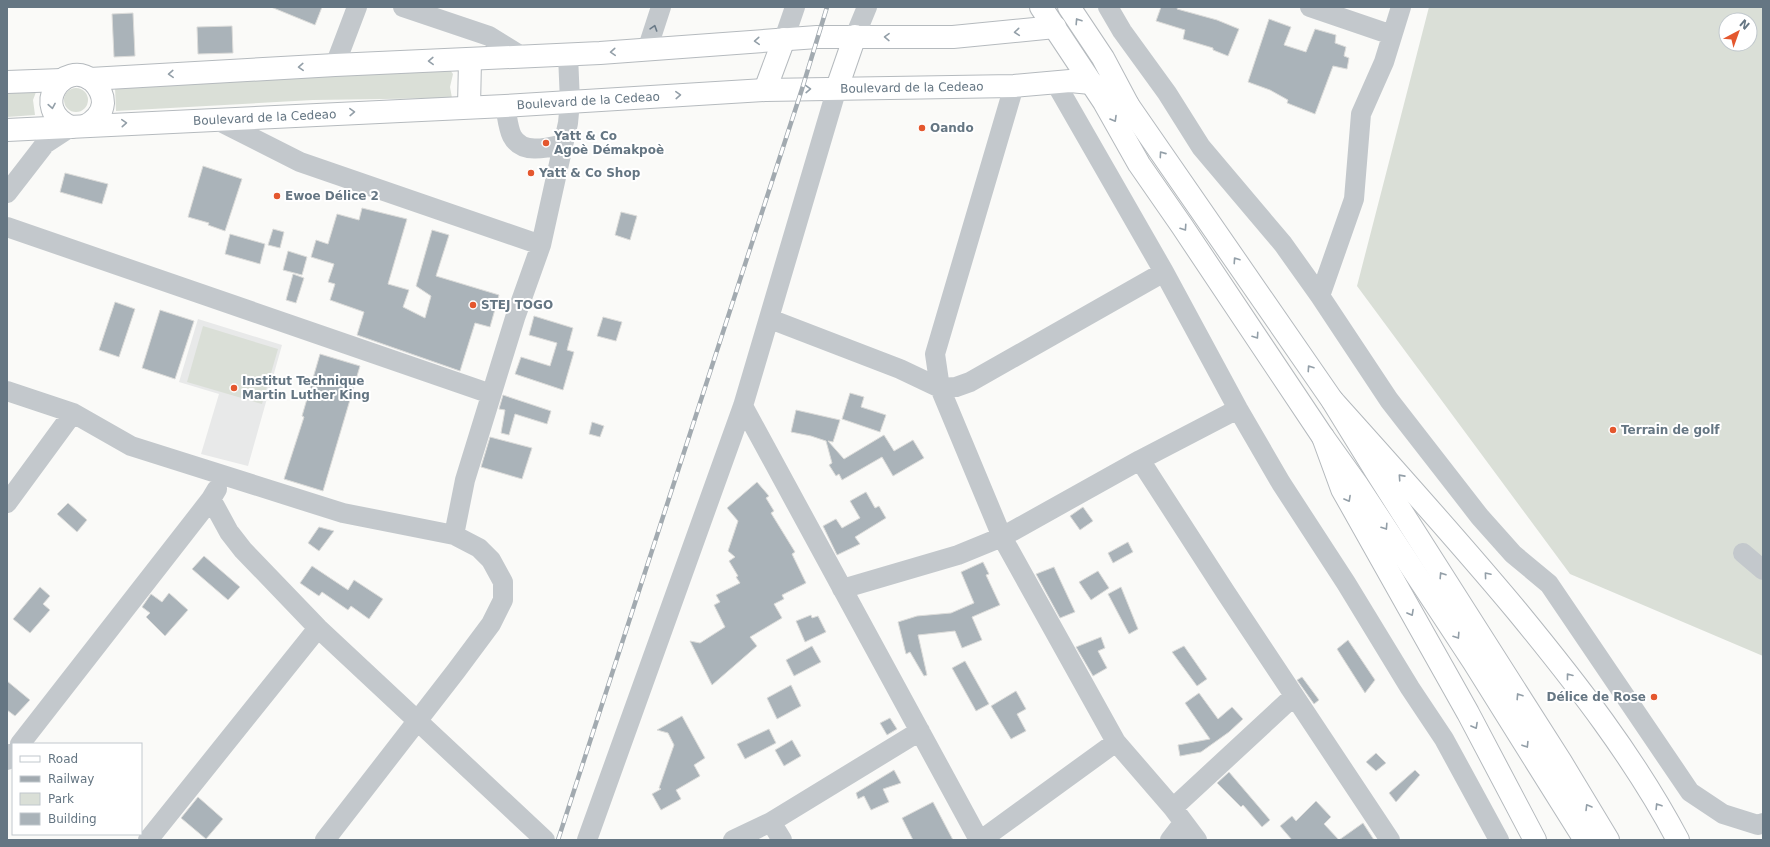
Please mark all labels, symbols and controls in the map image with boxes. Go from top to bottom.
north arrow [1718,12,1758,52]
text: N [1736,17,1752,33]
one-way arrow [1076,18,1083,25]
one-way arrow [649,25,658,32]
one-way arrow [1014,27,1020,36]
one-way arrow [884,33,890,41]
one-way arrow [754,37,760,46]
one-way arrow [610,48,616,57]
one-way arrow [428,57,434,66]
one-way arrow [298,63,304,71]
one-way arrow [168,70,174,79]
street label: Boulevard de la Cedeao [840,79,984,96]
one-way arrow [805,85,811,93]
street label: Boulevard de la Cedeao [516,89,660,112]
one-way arrow [676,91,682,99]
one-way arrow [48,103,56,109]
street label: Boulevard de la Cedeao [193,107,337,128]
one-way arrow [349,108,355,116]
one-way arrow [1109,115,1116,122]
one-way arrow [121,119,127,128]
place label: Oando [930,121,974,135]
marker: Oando [917,123,927,133]
place label: Yatt & Co Agoè Démakpoè [553,129,664,157]
marker: Yatt & Co Agoè Démakpoè [541,138,551,148]
one-way arrow [1160,151,1167,158]
place label: Yatt & Co Shop [538,166,641,180]
marker: Yatt & Co Shop [526,168,536,178]
place label: Ewoe Délice 2 [285,189,379,203]
marker: Ewoe Délice 2 [272,191,282,201]
one-way arrow [1179,224,1187,231]
one-way arrow [1234,258,1241,265]
place label: STEJ TOGO [481,298,553,312]
marker: STEJ TOGO [468,300,478,310]
one-way arrow [1251,332,1258,339]
one-way arrow [1308,365,1315,372]
place label: Institut Technique Martin Luther King [242,374,370,402]
marker: Institut Technique Martin Luther King [229,383,239,393]
place label: Terrain de golf [1621,423,1720,437]
marker: Terrain de golf [1608,425,1618,435]
one-way arrow [1399,475,1406,482]
one-way arrow [1343,495,1351,502]
one-way arrow [1380,523,1388,530]
one-way arrow [1439,572,1446,579]
one-way arrow [1484,573,1491,580]
one-way arrow [1407,609,1414,616]
one-way arrow [1452,631,1459,638]
one-way arrow [1566,674,1573,681]
place label: Délice de Rose [1547,690,1646,704]
marker: Délice de Rose [1649,692,1659,702]
one-way arrow [1517,694,1524,701]
one-way arrow [1470,722,1478,729]
one-way arrow [1522,741,1529,748]
legend [12,743,142,835]
text: Road [48,752,78,766]
text: Railway [48,772,94,786]
text: Park [48,792,74,806]
one-way arrow [1656,803,1663,810]
one-way arrow [1586,804,1593,811]
text: Building [48,812,97,826]

